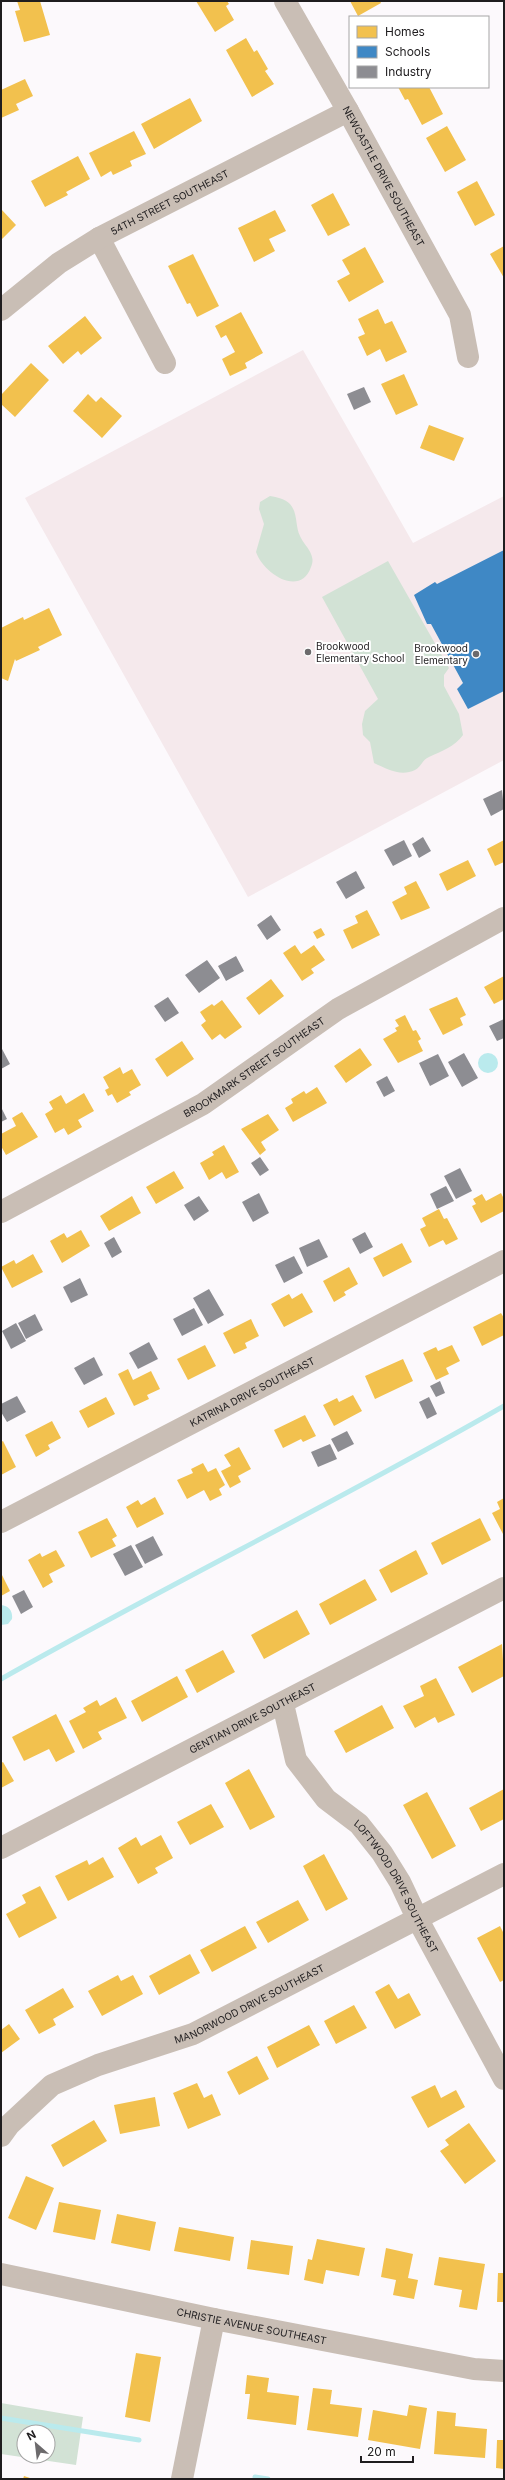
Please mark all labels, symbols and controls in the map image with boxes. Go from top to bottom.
legend [349,16,489,88]
text: Homes [385,24,425,39]
text: Schools [385,44,430,59]
text: Industry [385,64,432,79]
street label: NEWCASTLE DRIVE SOUTHEAST [340,104,427,248]
street label: 54TH STREET SOUTHEAST [108,167,231,237]
place label: Brookwood Elementary School [316,640,405,664]
place label: Brookwood Elementary [414,642,468,666]
marker: Brookwood Elementary School [303,647,313,657]
marker: Brookwood Elementary [471,649,481,659]
street label: BROOKMARK STREET SOUTHEAST [181,1014,327,1119]
street label: KATRINA DRIVE SOUTHEAST [188,1354,317,1429]
street label: GENTIAN DRIVE SOUTHEAST [187,1680,318,1756]
street label: LOFTWOOD DRIVE SOUTHEAST [352,1817,441,1955]
street label: MANORWOOD DRIVE SOUTHEAST [173,1962,326,2046]
street label: CHRISTIE AVENUE SOUTHEAST [176,2305,328,2347]
north arrow [16,2424,56,2464]
text: N [24,2427,38,2443]
scale bar [361,2438,413,2464]
text: 20 m [367,2444,396,2459]

